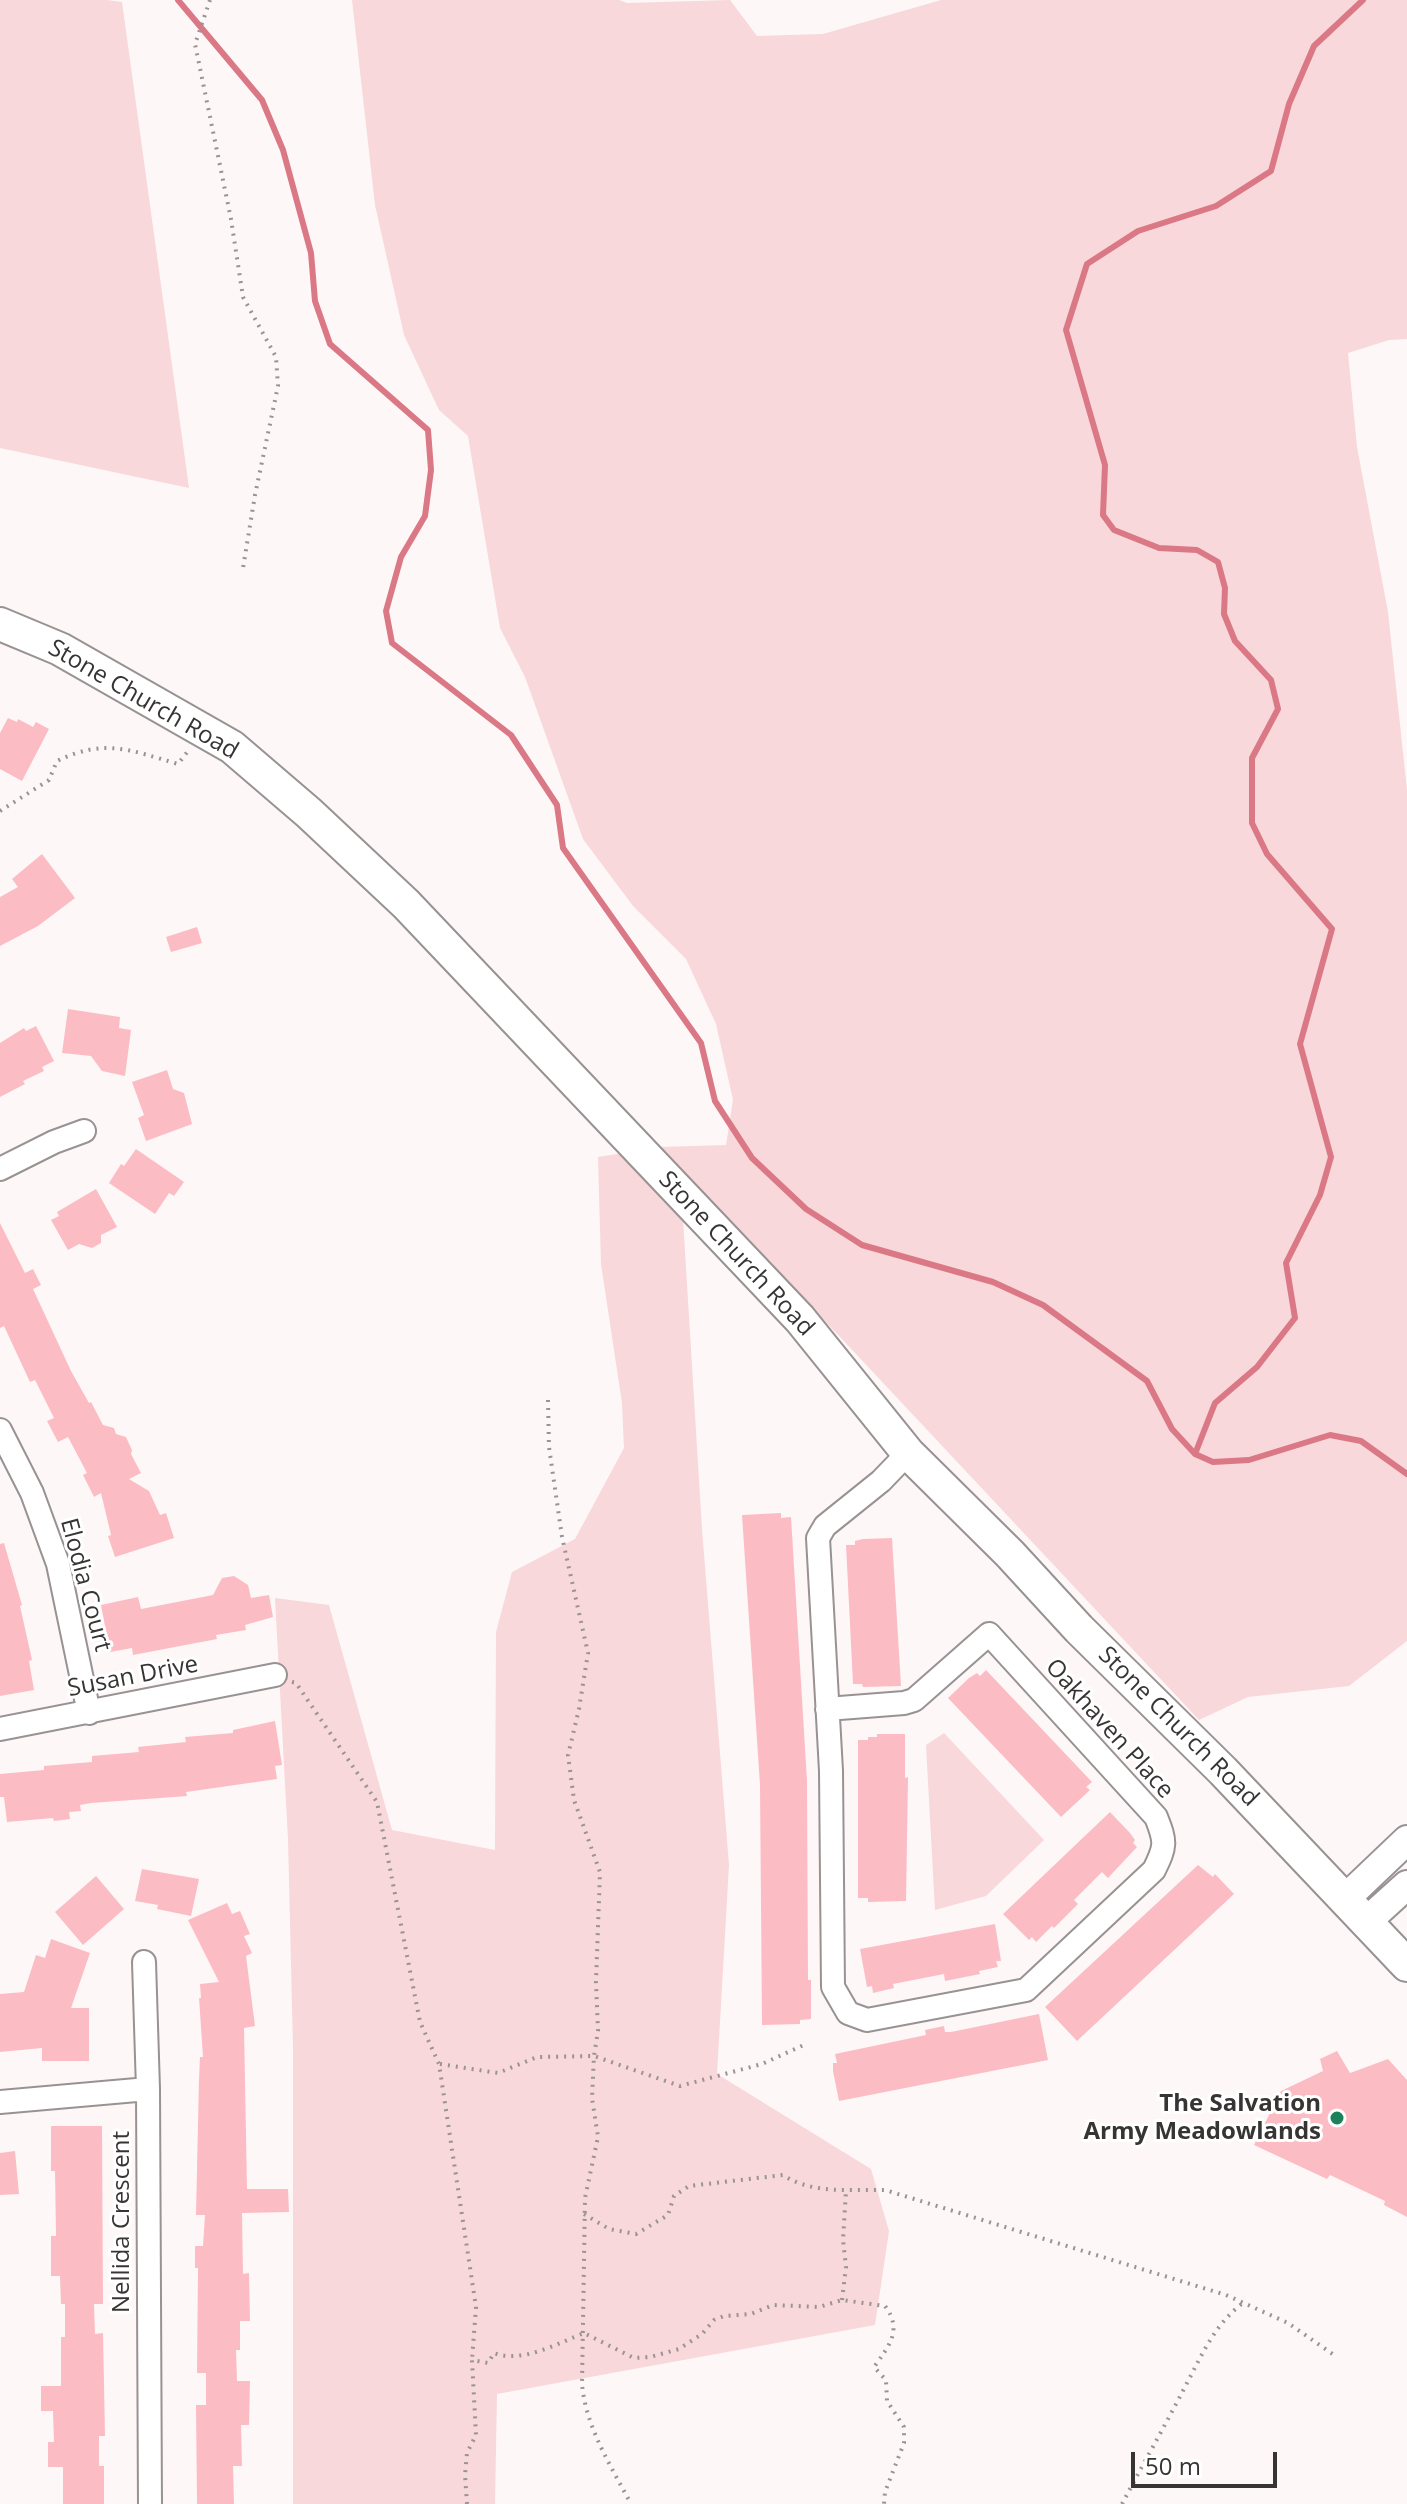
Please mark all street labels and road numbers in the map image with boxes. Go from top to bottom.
street label: Stone Church Road [43,634,243,766]
street label: Stone Church Road [652,1166,820,1342]
street label: Elodia Court [53,1515,117,1655]
street label: Stone Church Road [1092,1641,1264,1813]
street label: Susan Drive [65,1650,201,1704]
street label: Oakhaven Place [1039,1653,1179,1805]
street label: Nellida Crescent [108,2131,136,2313]

